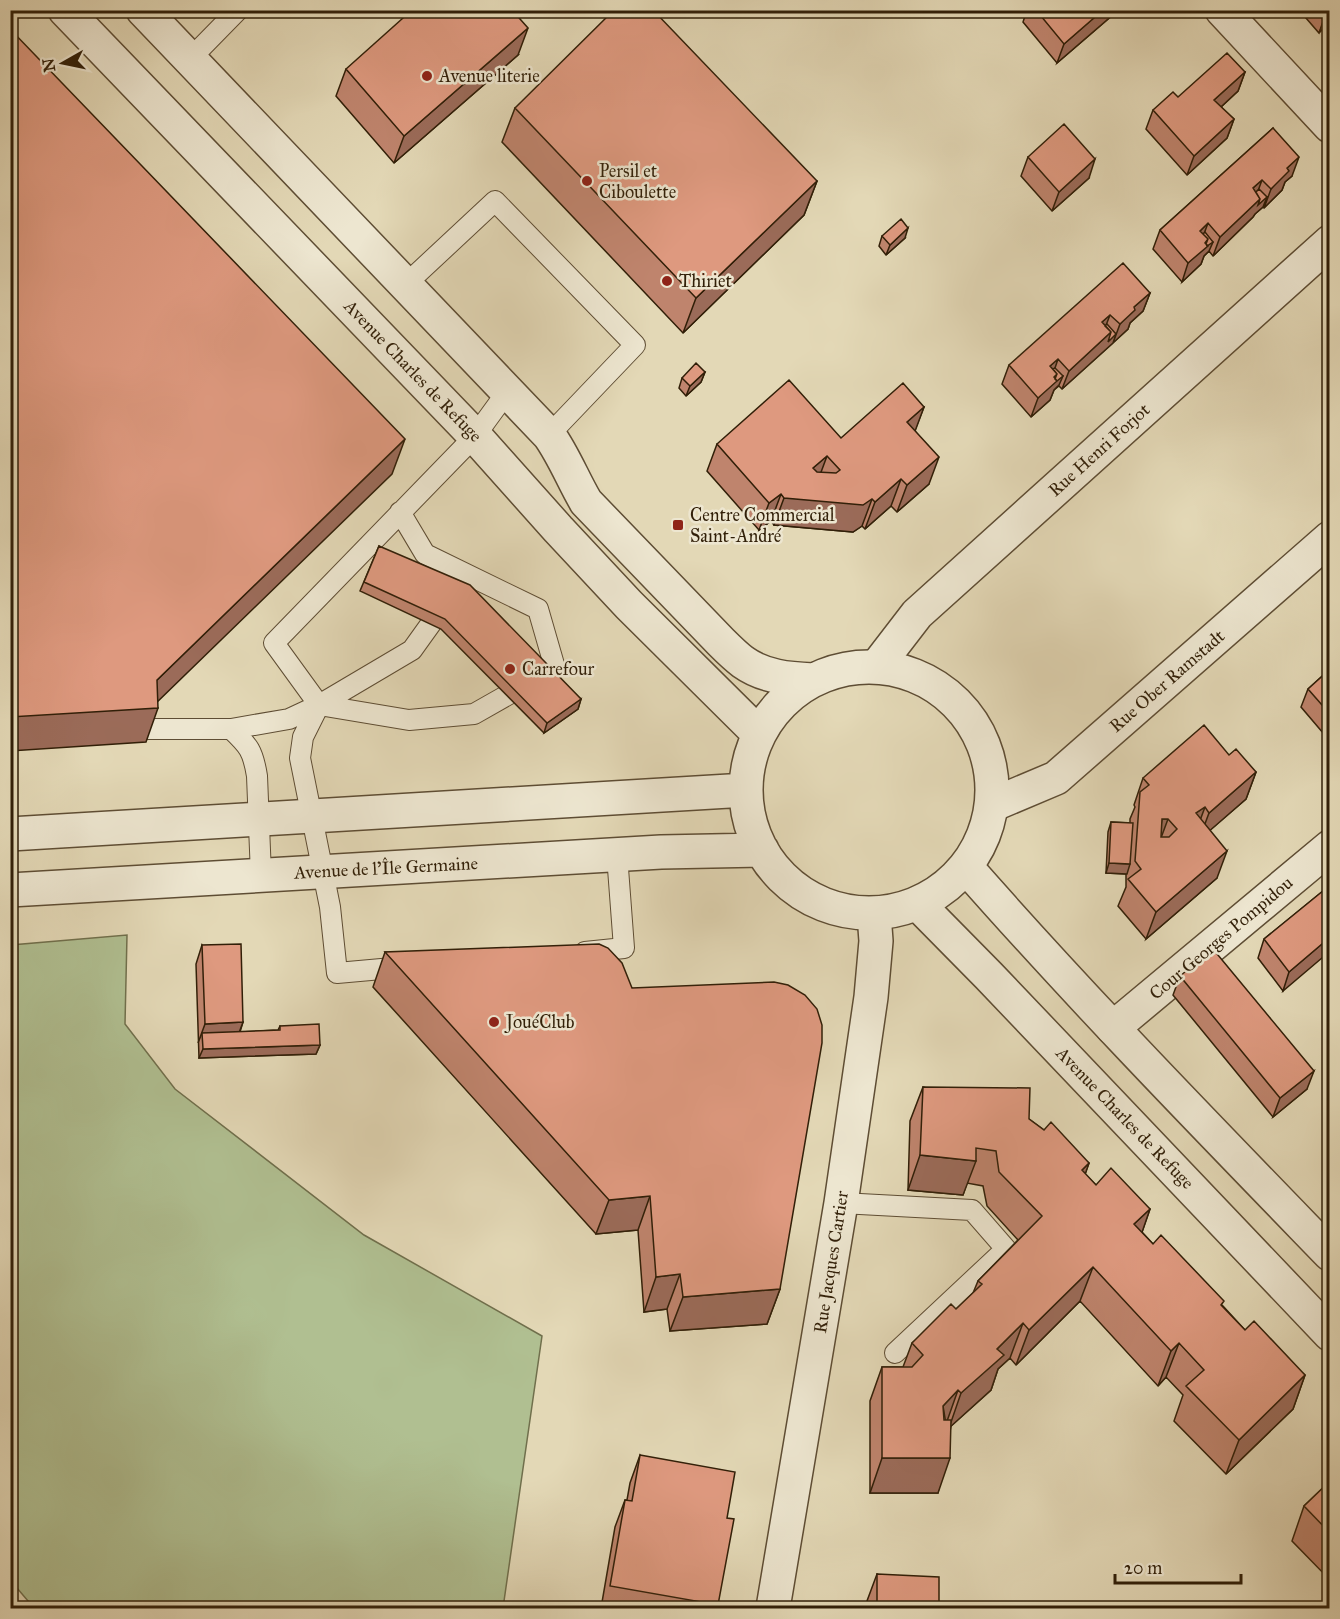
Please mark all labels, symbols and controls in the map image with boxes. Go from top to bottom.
north arrow [33,33,93,93]
text: N [38,57,59,73]
place label: Avenue literie [438,65,540,87]
marker: Avenue literie [420,69,434,83]
place label: Persil et Ciboulette [599,160,676,203]
marker: Persil et Ciboulette [580,174,594,188]
place label: Thiriet [679,270,732,292]
marker: Thiriet [660,274,674,288]
street label: Avenue Charles de Refuge [338,295,487,447]
street label: Rue Henri Forjot [1044,398,1155,501]
place label: Centre Commercial Saint-André [690,504,835,547]
marker: Centre Commercial Saint-André [671,518,685,532]
street label: Rue Ober Ramstadt [1105,625,1230,737]
place label: Carrefour [522,658,594,680]
marker: Carrefour [503,662,517,676]
street label: Avenue de l'Île Germaine [293,851,478,884]
street label: Cour Georges Pompidou [1145,871,1298,1005]
place label: JouéClub [504,1011,575,1034]
marker: JouéClub [487,1015,501,1029]
street label: Avenue Charles de Refuge [1050,1042,1199,1194]
street label: Rue Jacques Cartier [809,1189,854,1335]
scale bar [1115,1547,1241,1585]
text: 20 m [1124,1557,1162,1579]

